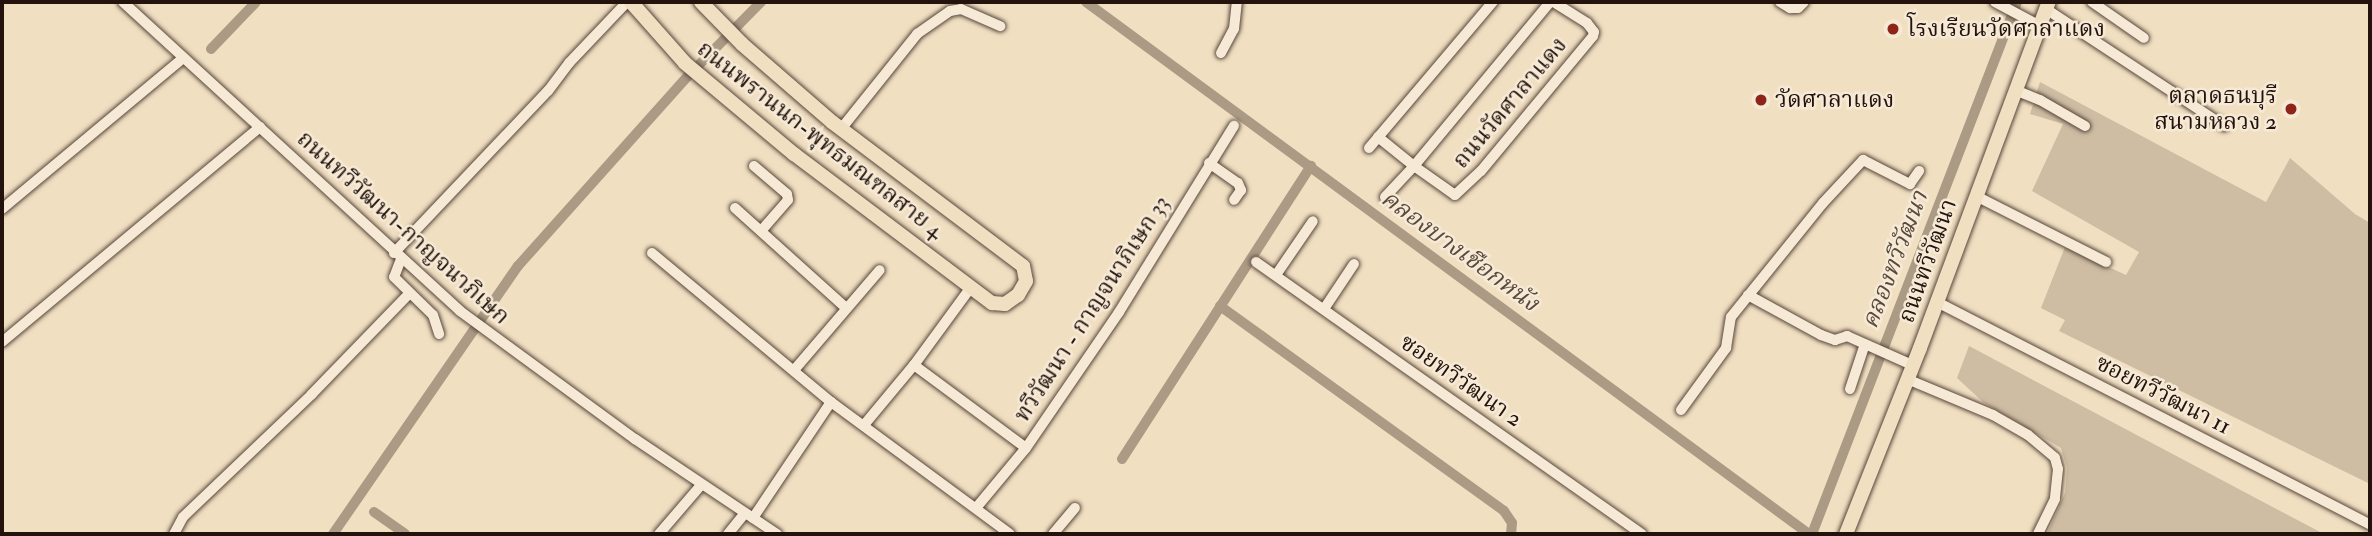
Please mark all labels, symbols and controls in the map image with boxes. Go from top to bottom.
place label: โรงเรียนวัดศาลาแดง [1907,15,2105,43]
marker: โรงเรียนวัดศาลาแดง [1885,21,1901,37]
street label: ถนนวัดศาลาแดง [1447,32,1573,174]
street label: ถนนพรานนก-พุทธมณฑลสาย 4 [691,35,949,245]
place label: ตลาดธนบุรี สนามหลวง 2 [2154,82,2277,136]
place label: วัดศาลาแดง [1775,86,1894,114]
marker: วัดศาลาแดง [1753,92,1769,108]
marker: ตลาดธนบุรี สนามหลวง 2 [2283,101,2299,117]
street label: ถนนทวีวัฒนา-กาญจนาภิเษก [291,125,515,331]
water label: คลองบางเชือกหนัง [1376,184,1544,318]
water label: คลองทวีวัฒนา [1856,187,1934,333]
street label: ทวีวัฒนา - กาญจนาภิเษก 33 [1009,191,1175,427]
street label: ถนนทวีวัฒนา [1893,195,1963,327]
street label: ซอยทวีวัฒนา 2 [1395,329,1527,433]
street label: ซอยทวีวัฒนา 11 [2091,349,2235,441]

